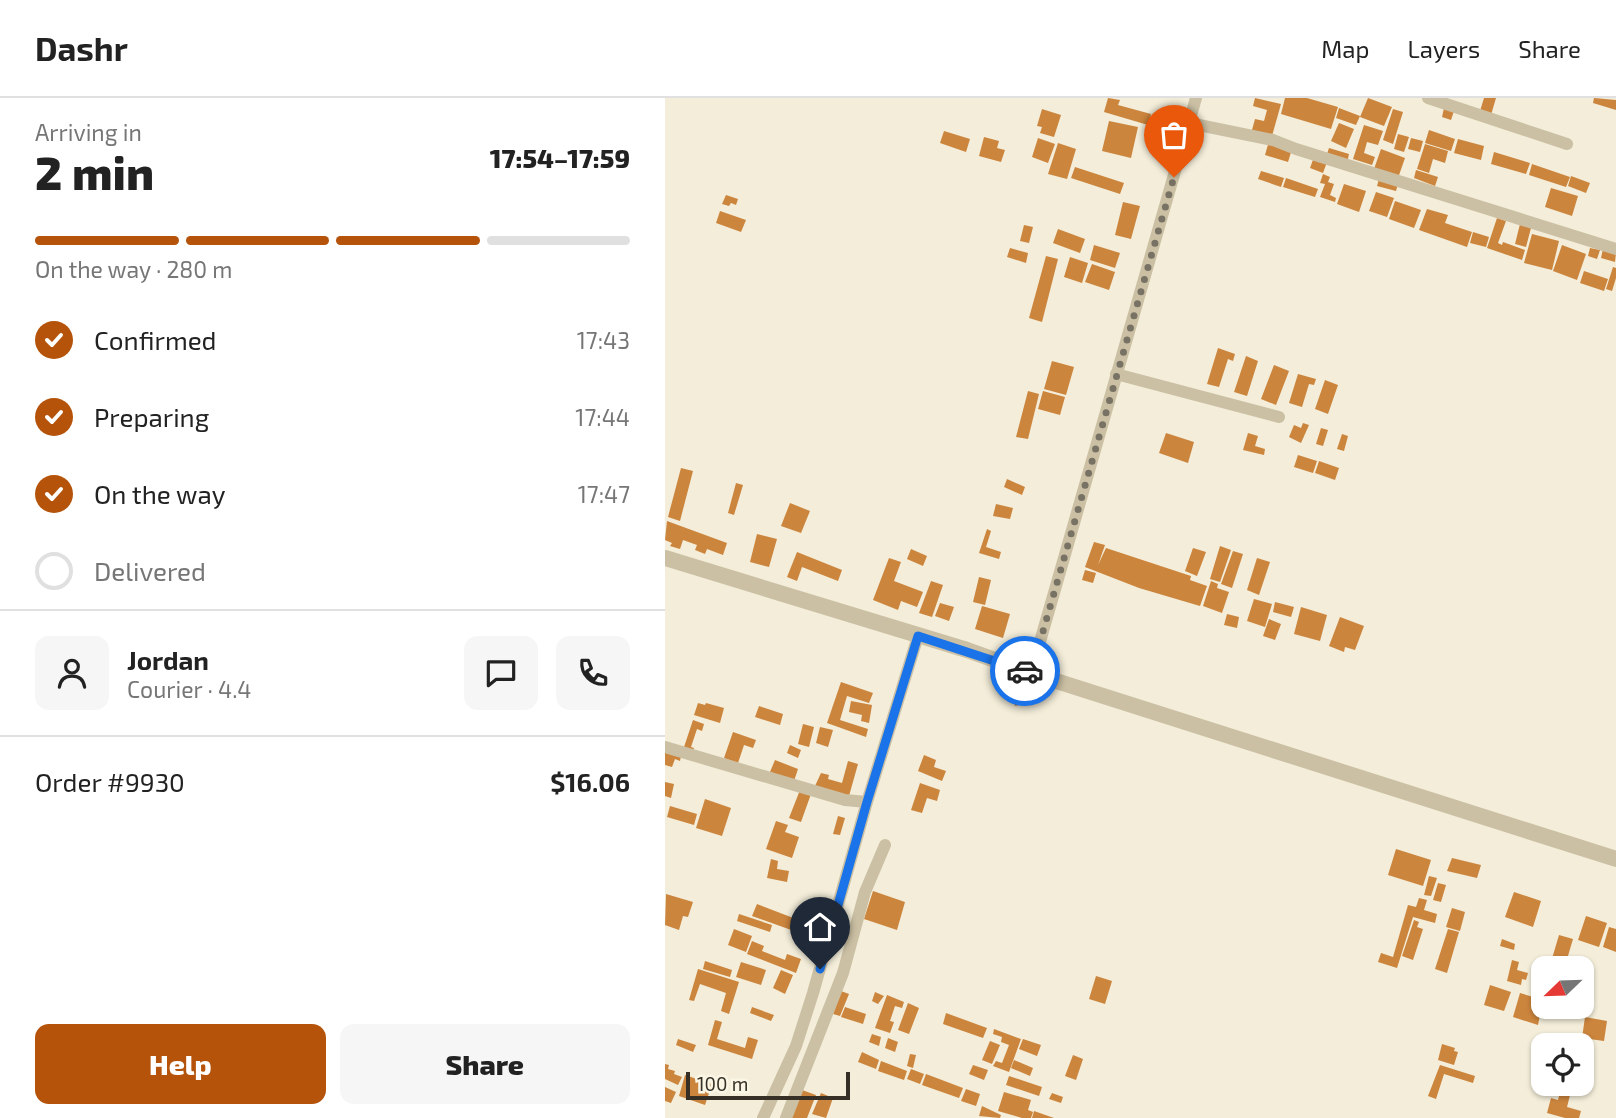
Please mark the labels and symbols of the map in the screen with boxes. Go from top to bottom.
pin [1144,105,1204,177]
courier [990,636,1060,706]
pin [790,897,850,969]
north arrow [1531,956,1594,1018]
scale bar [686,1069,851,1101]

